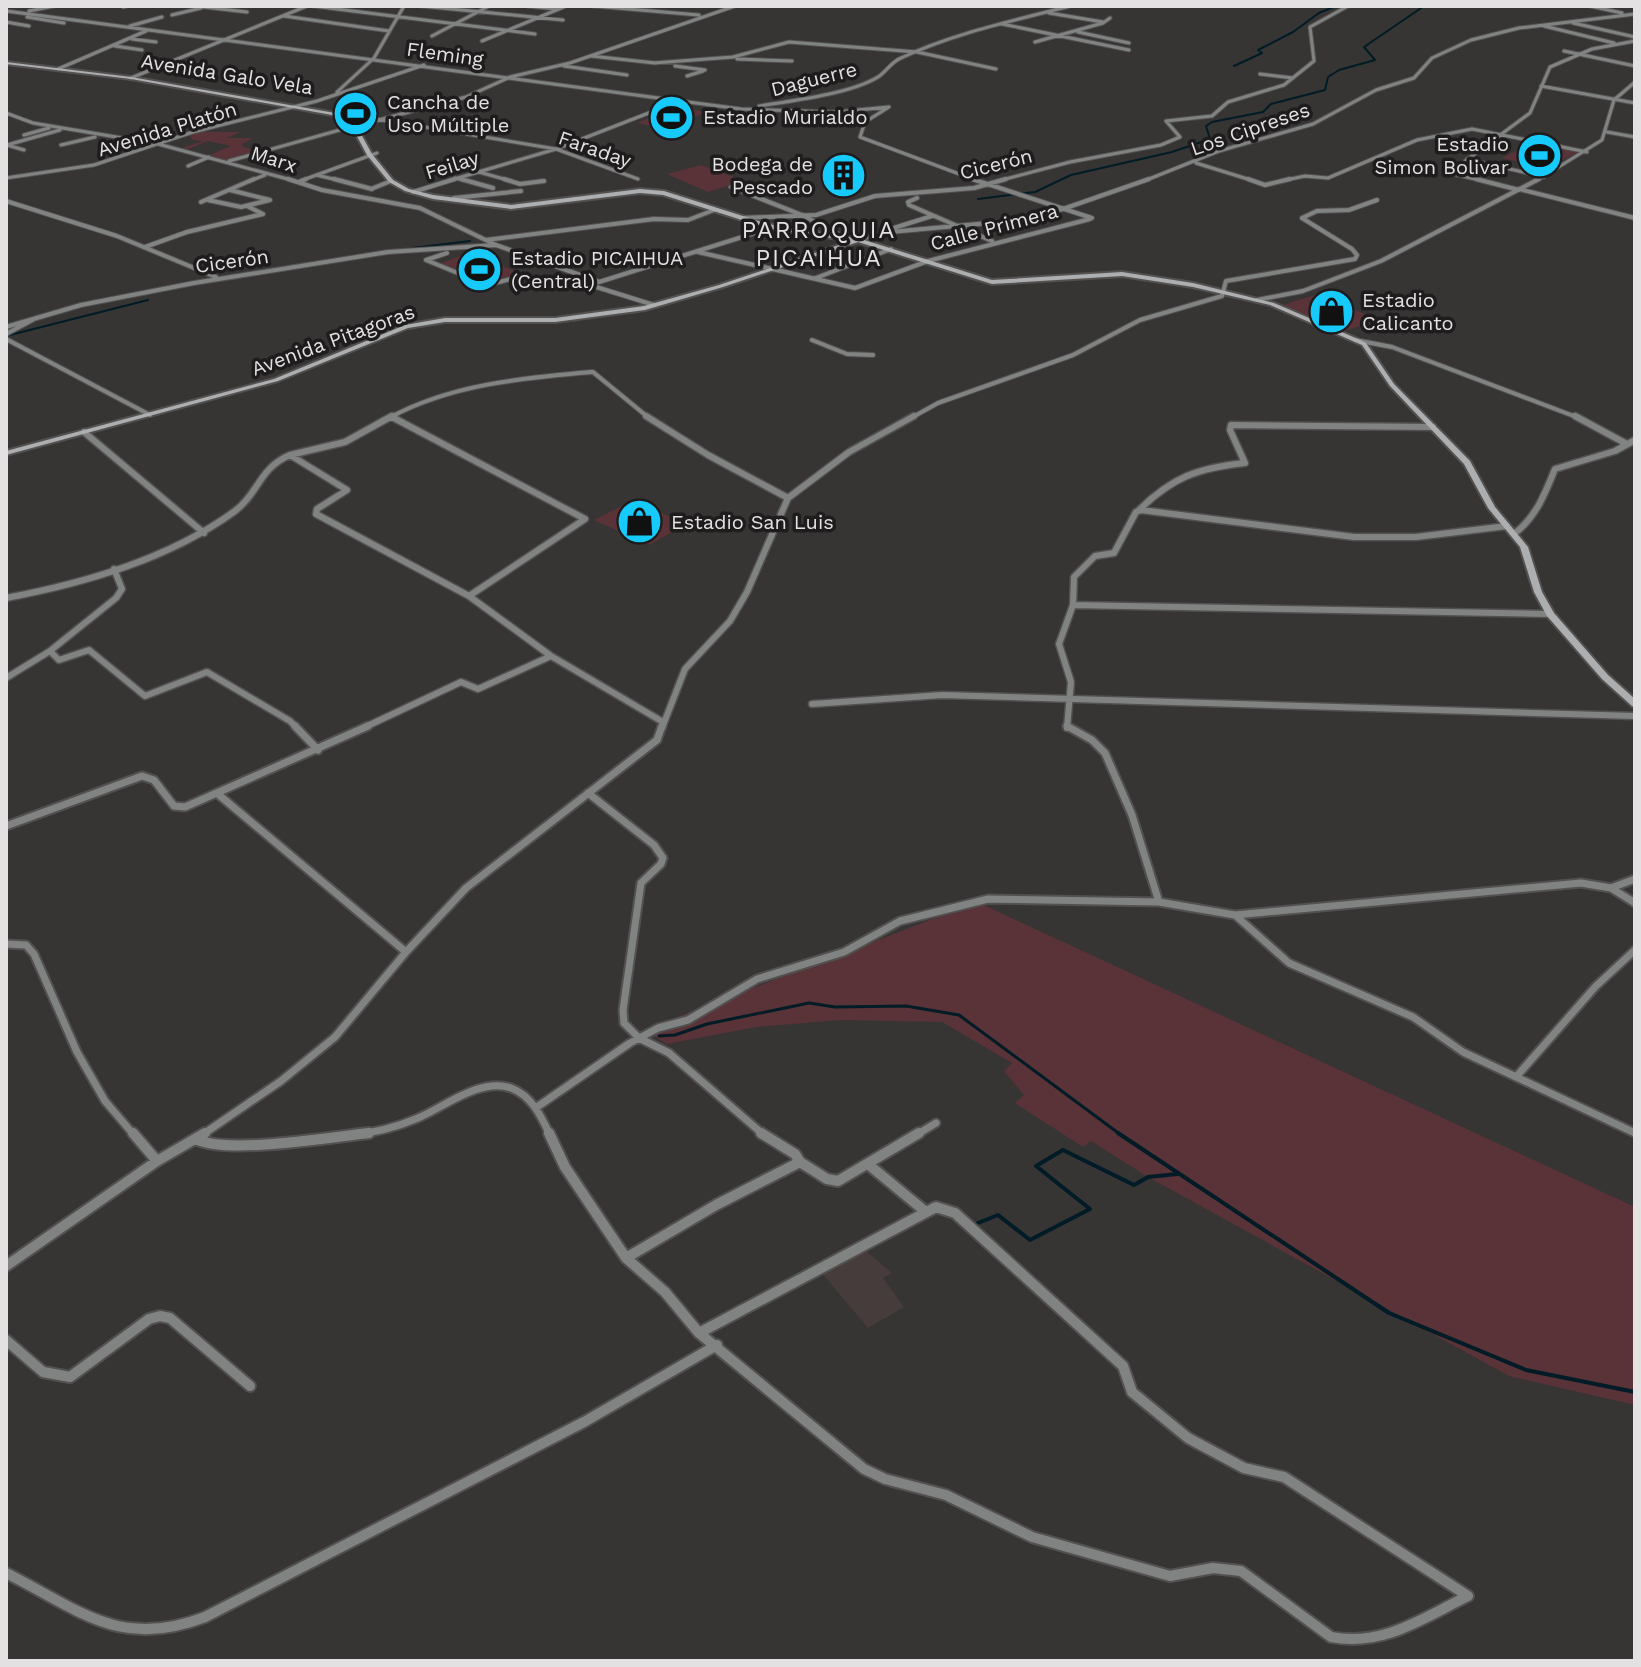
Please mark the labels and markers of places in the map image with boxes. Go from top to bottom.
sports icon: Cancha de Uso Múltiple [332,89,380,137]
place label: Cancha de Uso Múltiple [387,90,509,137]
sports icon: Estadio Murialdo [648,93,696,141]
place label: Estadio Murialdo [703,105,867,129]
sports icon: Estadio Simon Bolivar [1516,131,1564,179]
place label: Estadio Simon Bolivar [1375,132,1509,179]
place label: Bodega de Pescado [711,152,813,199]
building icon: Bodega de Pescado [820,152,868,200]
sports icon: Estadio PICAIHUA (Central) [456,245,504,293]
place label: Estadio PICAIHUA (Central) [511,246,683,293]
shop icon: Estadio Calicanto [1307,288,1355,336]
place label: Estadio Calicanto [1362,288,1454,335]
shop icon: Estadio San Luis [616,498,664,546]
place label: Estadio San Luis [671,510,834,534]

